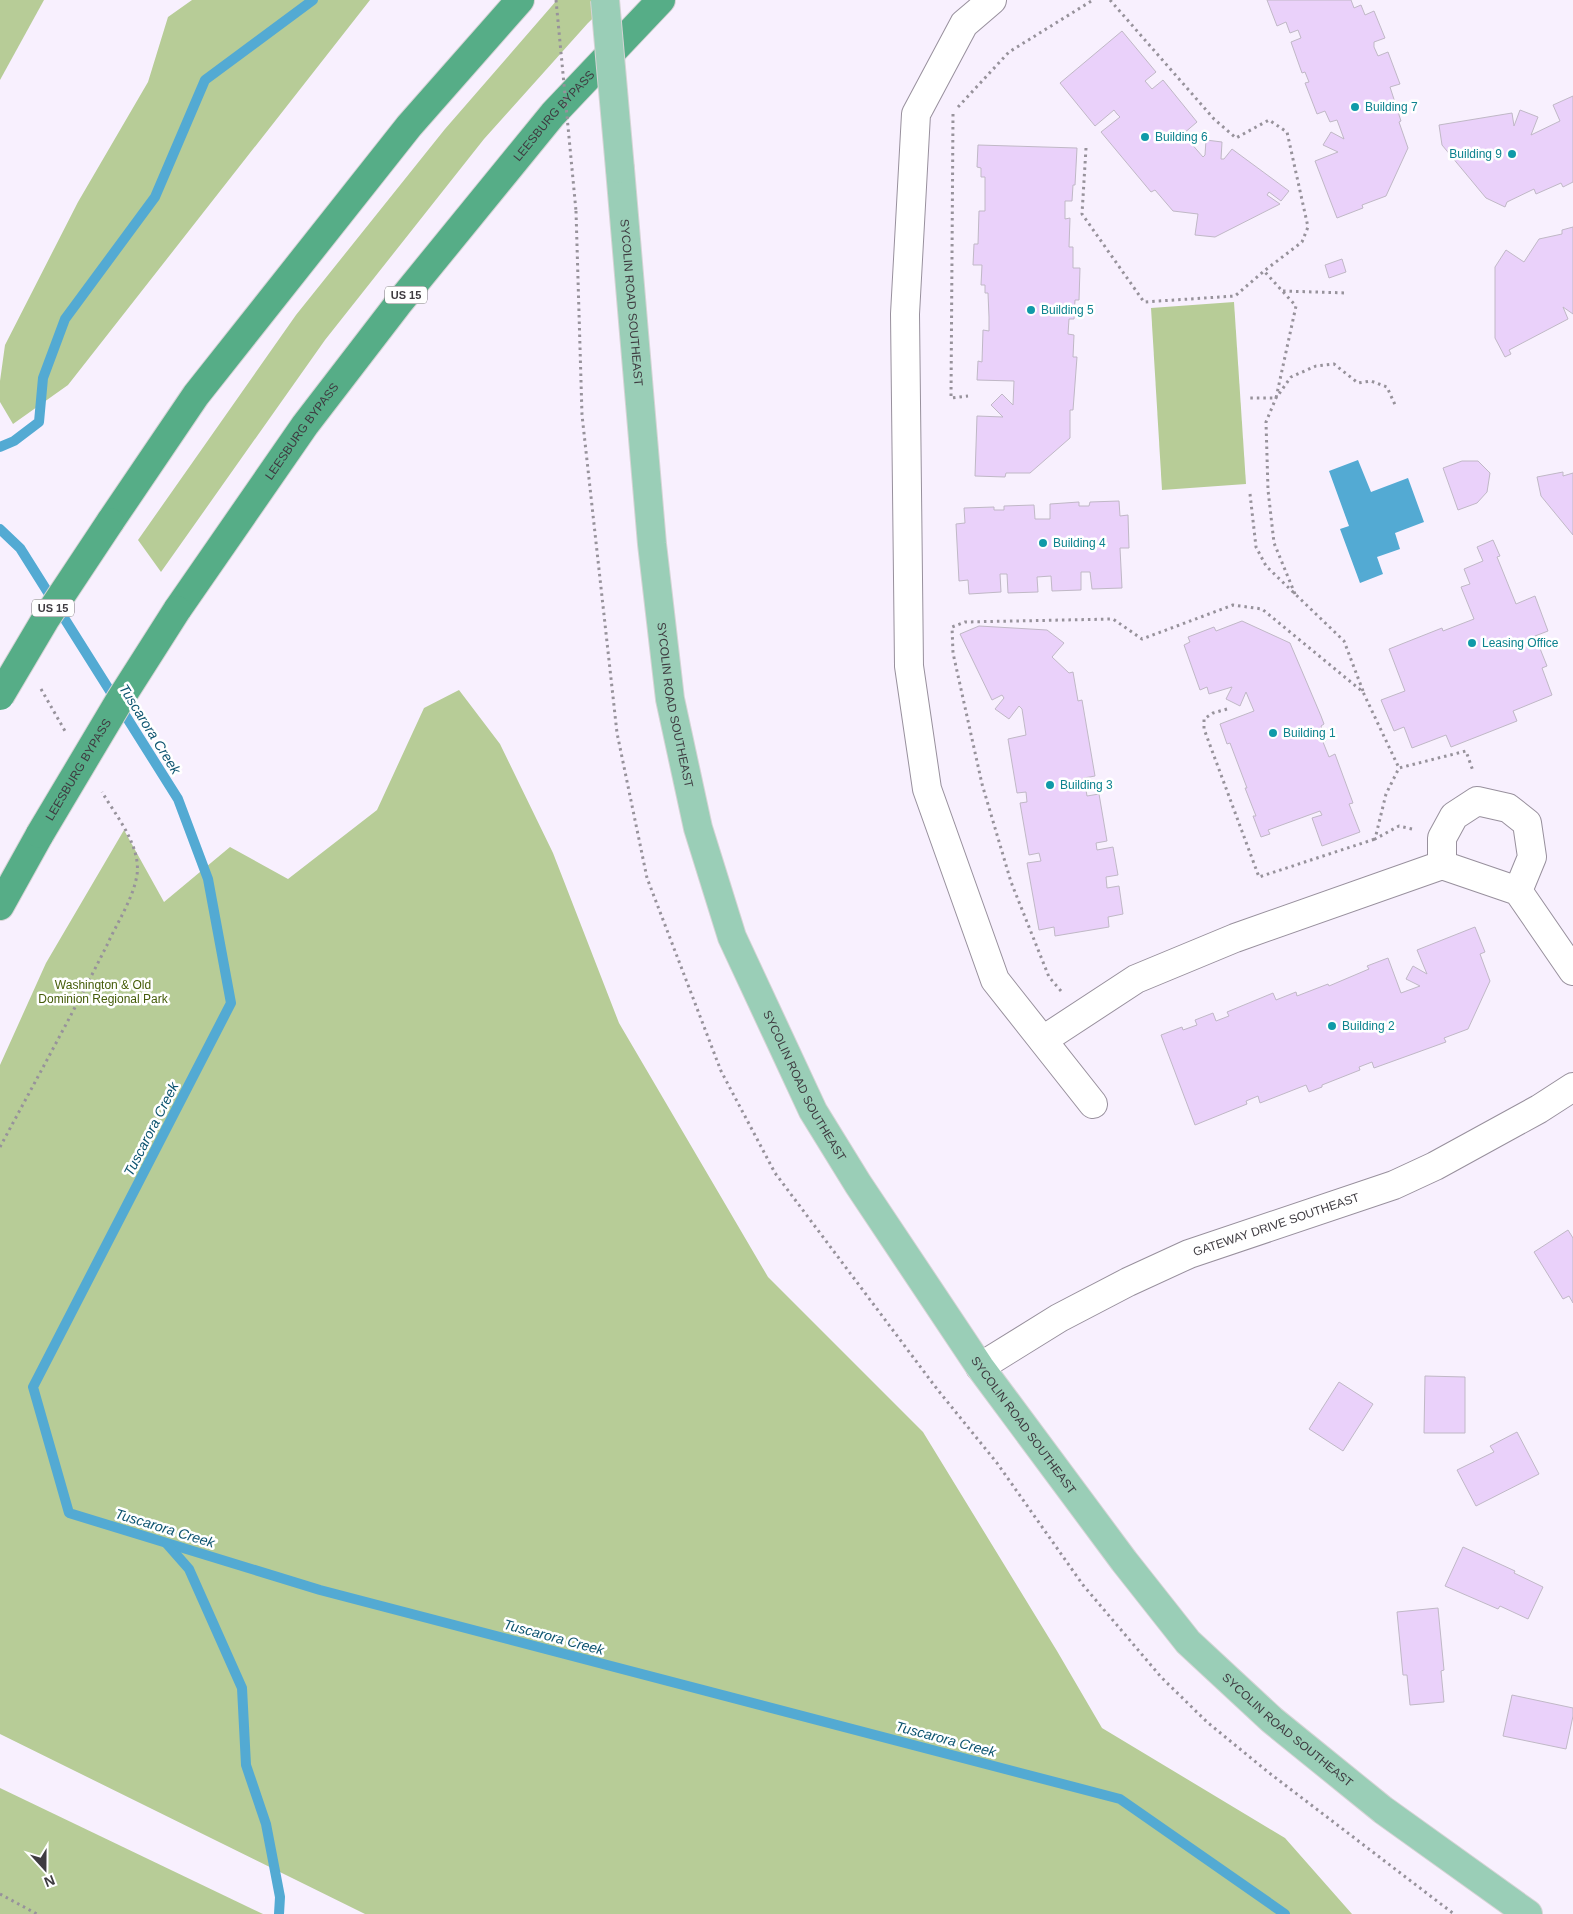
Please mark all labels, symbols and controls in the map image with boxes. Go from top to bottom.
street label: LEESBURG BYPASS [510,68,597,164]
place label: Building 7 [1365,100,1418,114]
marker: Building 7 [1349,101,1361,113]
place label: Building 6 [1155,130,1208,144]
marker: Building 6 [1139,131,1151,143]
place label: Building 9 [1449,147,1502,161]
marker: Building 9 [1506,148,1518,160]
street label: SYCOLIN ROAD SOUTHEAST [617,218,646,387]
road number: US 15 [385,286,427,304]
place label: Building 5 [1041,303,1094,317]
marker: Building 5 [1025,304,1037,316]
street label: LEESBURG BYPASS [262,380,342,482]
place label: Building 4 [1053,536,1106,550]
marker: Building 4 [1037,537,1049,549]
road number: US 15 [32,600,74,616]
street label: SYCOLIN ROAD SOUTHEAST [654,622,696,789]
place label: Leasing Office [1482,636,1559,650]
marker: Leasing Office [1466,637,1478,649]
water label: Tuscarora Creek [116,681,185,778]
street label: LEESBURG BYPASS [43,716,114,823]
place label: Building 1 [1283,726,1336,740]
marker: Building 1 [1267,727,1279,739]
place label: Building 3 [1060,778,1113,792]
marker: Building 3 [1044,779,1056,791]
park label: Washington & Old Dominion Regional Park [38,978,169,1006]
street label: SYCOLIN ROAD SOUTHEAST [760,1008,849,1164]
place label: Building 2 [1342,1019,1395,1033]
marker: Building 2 [1326,1020,1338,1032]
water label: Tuscarora Creek [120,1078,182,1179]
street label: GATEWAY DRIVE SOUTHEAST [1191,1190,1362,1259]
street label: SYCOLIN ROAD SOUTHEAST [968,1354,1079,1497]
water label: Tuscarora Creek [113,1505,218,1551]
water label: Tuscarora Creek [502,1616,607,1658]
street label: SYCOLIN ROAD SOUTHEAST [1219,1670,1356,1790]
water label: Tuscarora Creek [894,1718,999,1760]
north arrow [20,1844,70,1894]
text: N [42,1872,57,1890]

